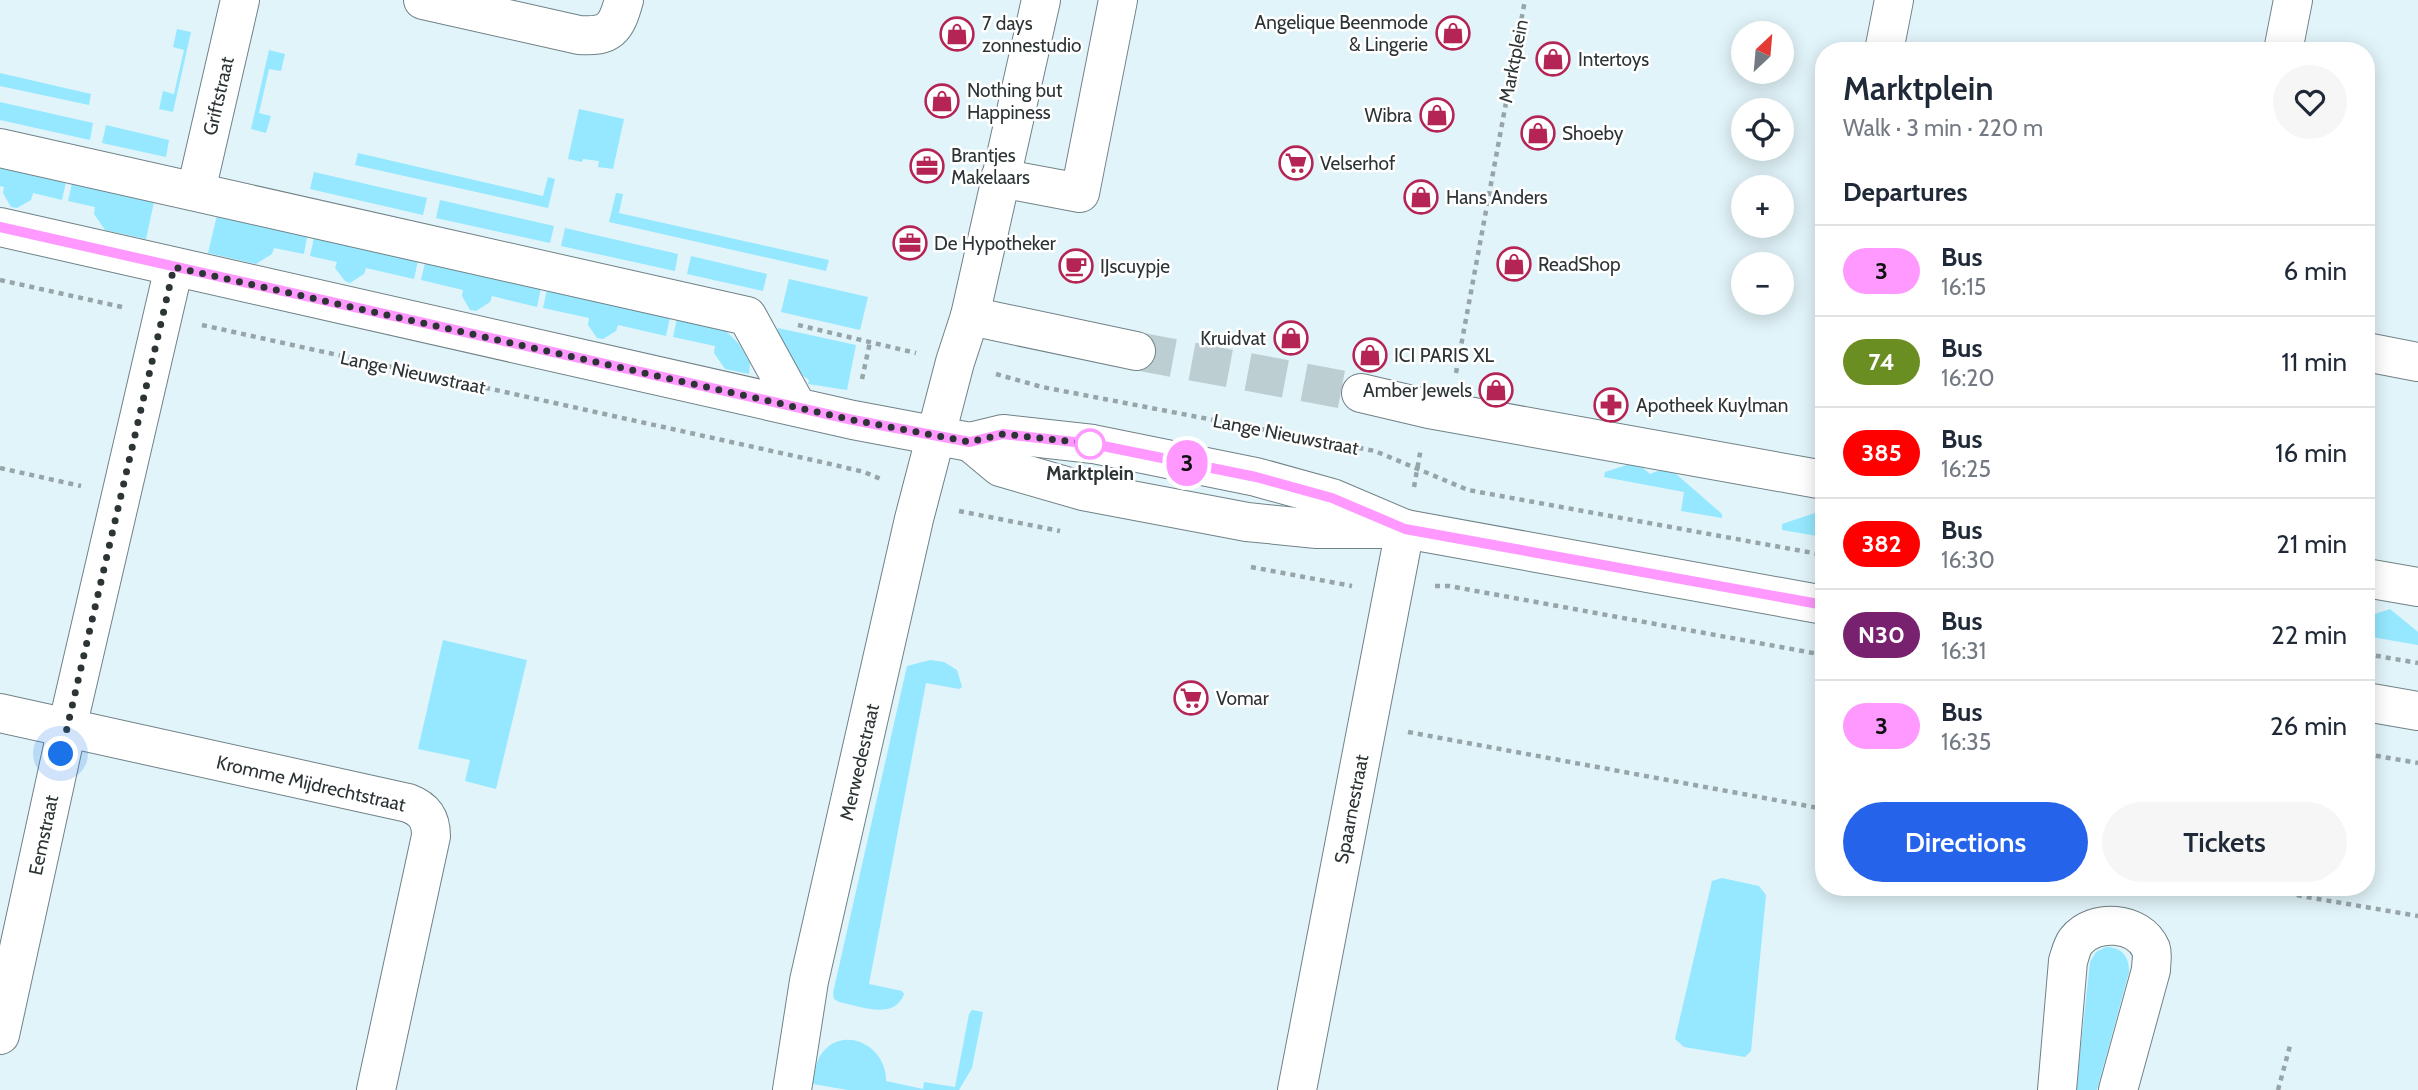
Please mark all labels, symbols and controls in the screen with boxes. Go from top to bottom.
place label: Angelique Beenmode & Lingerie [1255,11,1428,56]
place label: 7 days zonnestudio [982,12,1081,57]
shop icon: Angelique Beenmode & Lingerie [1434,14,1472,52]
shop icon: 7 days zonnestudio [938,15,976,53]
street label: Marktplein [1494,17,1533,105]
north arrow [1731,21,1794,84]
map controls [1731,21,1794,315]
shop icon: Intertoys [1534,40,1572,78]
place label: Intertoys [1578,48,1649,71]
street label: Griftstraat [198,54,239,138]
button: heart [2273,65,2347,139]
text: Marktplein [1843,68,1994,108]
place label: Nothing but Happiness [967,79,1063,124]
shop icon: Nothing but Happiness [923,82,961,120]
shop icon: Wibra [1418,96,1456,134]
button: locate [1731,98,1794,161]
place label: Wibra [1365,104,1412,127]
shop icon: Shoeby [1519,114,1557,152]
text: Walk · 3 min · 220 m [1843,114,2043,142]
place label: Shoeby [1562,122,1624,145]
place label: Brantjes Makelaars [951,144,1030,189]
supermarket icon: Velserhof [1277,144,1315,182]
office icon: Brantjes Makelaars [908,147,946,185]
place label: Velserhof [1320,152,1396,175]
button: + [1731,175,1794,238]
text: Departures [1843,176,1967,208]
shop icon: Hans Anders [1402,178,1440,216]
place label: Hans Anders [1446,186,1548,209]
office icon: De Hypotheker [891,224,929,262]
place label: De Hypotheker [934,232,1056,255]
text: Bus [1941,241,1982,273]
shop icon: ReadShop [1495,245,1533,283]
cafe icon: IJscuypje [1057,247,1095,285]
button: − [1731,252,1794,315]
place label: ReadShop [1538,253,1621,276]
place label: IJscuypje [1100,255,1170,278]
text: 6 min [2284,255,2347,287]
text: 3 [1875,256,1888,285]
text: 16:15 [1941,273,1986,301]
shop icon: Kruidvat [1272,319,1310,357]
place label: Kruidvat [1200,327,1267,350]
text: Bus [1941,332,1982,364]
shop icon: ICI PARIS XL [1351,336,1389,374]
place label: ICI PARIS XL [1394,344,1494,367]
street label: Lange Nieuwstraat [338,346,488,399]
text: 11 min [2281,346,2347,378]
text: 74 [1868,347,1895,376]
text: 16:20 [1941,364,1994,392]
shop icon: Amber Jewels [1477,371,1515,409]
place label: Amber Jewels [1363,379,1472,402]
pharmacy icon: Apotheek Kuylman [1592,386,1630,424]
place label: Apotheek Kuylman [1636,394,1788,417]
street label: Lange Nieuwstraat [1211,409,1361,460]
text: Bus [1941,423,1982,455]
marker: Marktplein [1075,429,1105,459]
text: 16 min [2275,437,2347,469]
text: 385 [1861,438,1902,467]
line badge: 3 [1164,440,1210,486]
text: 3 [1181,448,1193,477]
text: 16:25 [1941,455,1991,483]
place label: Marktplein [1046,462,1134,485]
text: Bus [1941,514,1982,546]
text: 21 min [2276,528,2347,560]
text: 382 [1861,529,1902,558]
text: 16:30 [1941,546,1995,574]
text: Bus [1941,605,1982,637]
text: 22 min [2271,619,2347,651]
text: N30 [1858,620,1905,649]
text: 16:31 [1941,637,1986,665]
supermarket icon: Vomar [1172,679,1210,717]
place label: Vomar [1216,687,1269,710]
text: Bus [1941,696,1982,728]
street label: Merwedestraat [835,701,884,823]
text: 26 min [2270,710,2347,742]
text: 3 [1875,711,1888,740]
text: 16:35 [1941,728,1991,756]
your location [43,736,78,771]
street label: Kromme Mijdrechtstraat [214,751,408,817]
street label: Spaarnestraat [1330,752,1373,866]
street label: Eemstraat [24,792,63,877]
button: Directions [1843,802,2088,882]
button: Tickets [2102,802,2347,882]

